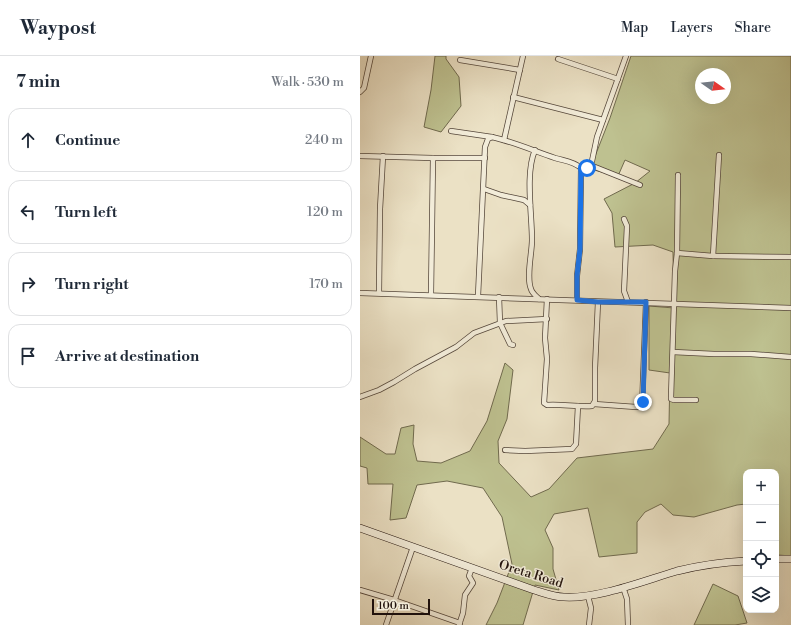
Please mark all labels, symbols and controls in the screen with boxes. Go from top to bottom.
text: Waypost [20,16,96,40]
text: Map [621,19,648,37]
text: Layers [670,19,713,37]
text: Share [735,19,771,37]
north arrow [695,68,731,104]
text: 7 min [16,71,60,93]
text: Walk · 530 m [271,74,344,90]
icon: ahead [17,129,39,151]
text: Continue [55,131,120,150]
text: 240 m [305,132,343,148]
route start [578,159,596,177]
icon: left [17,201,39,223]
text: Turn left [55,203,117,222]
text: 120 m [307,204,343,220]
icon: right [17,273,39,295]
text: Turn right [55,275,129,294]
text: 170 m [309,276,343,292]
icon: arrive [17,345,39,367]
text: Arrive at destination [55,347,199,366]
route end [634,393,652,411]
map controls [743,469,779,613]
button: + [743,469,779,505]
button: − [743,505,779,541]
button: locate [743,541,779,577]
street label: Oreta Road [497,557,566,592]
button: layers [743,577,779,613]
scale bar [372,597,430,616]
text: 100 m [378,599,409,613]

